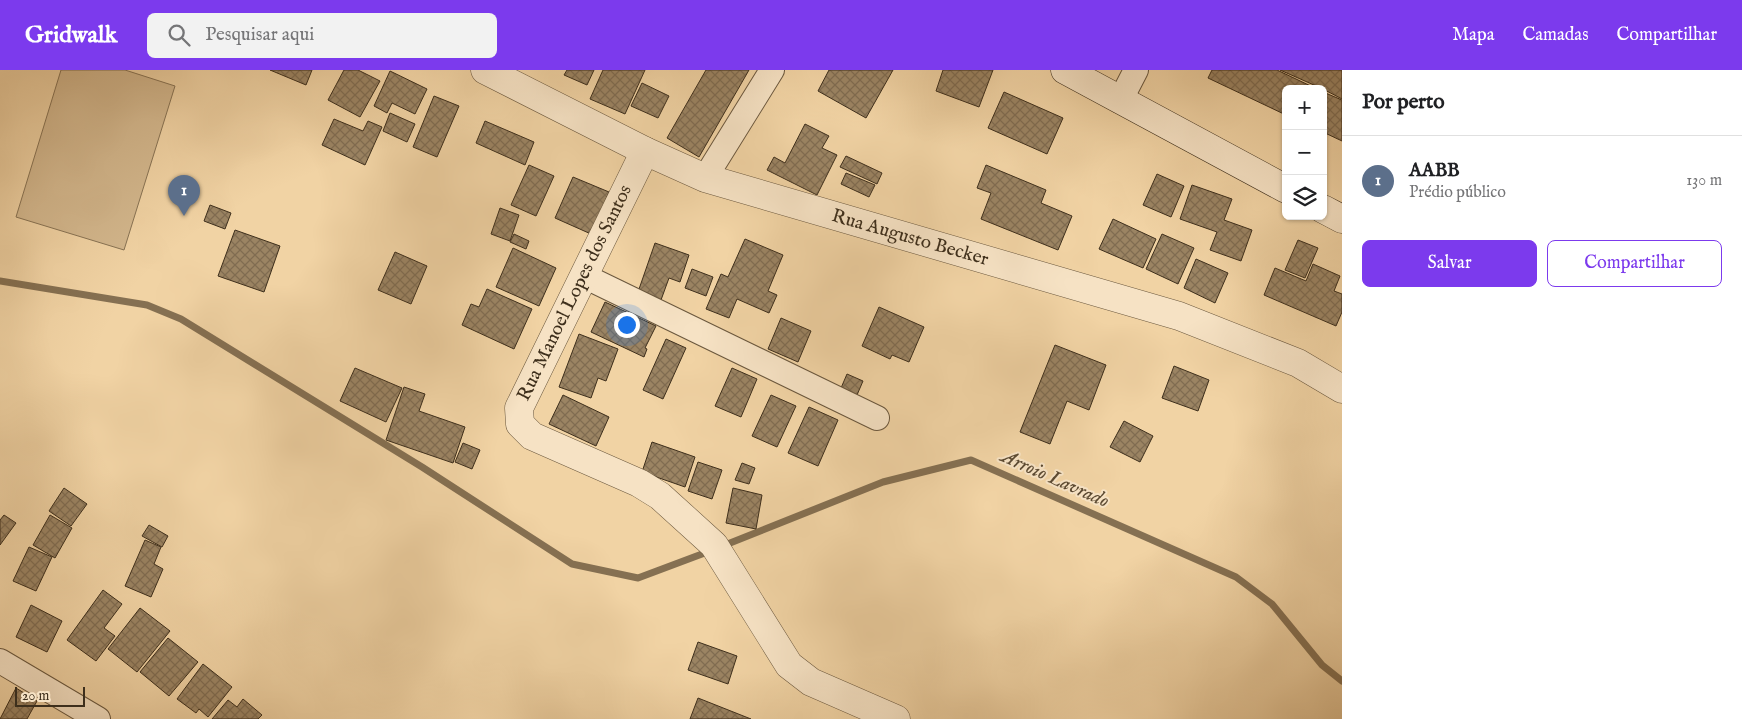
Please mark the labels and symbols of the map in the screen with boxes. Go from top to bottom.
pin: 1 [168,175,200,216]
street label: Rua Manoel Lopes dos Santos [512,181,638,405]
street label: Rua Augusto Becker [829,204,991,272]
your location [614,312,640,338]
water label: Arroio Lavrado [995,443,1113,514]
scale bar [15,684,85,707]

